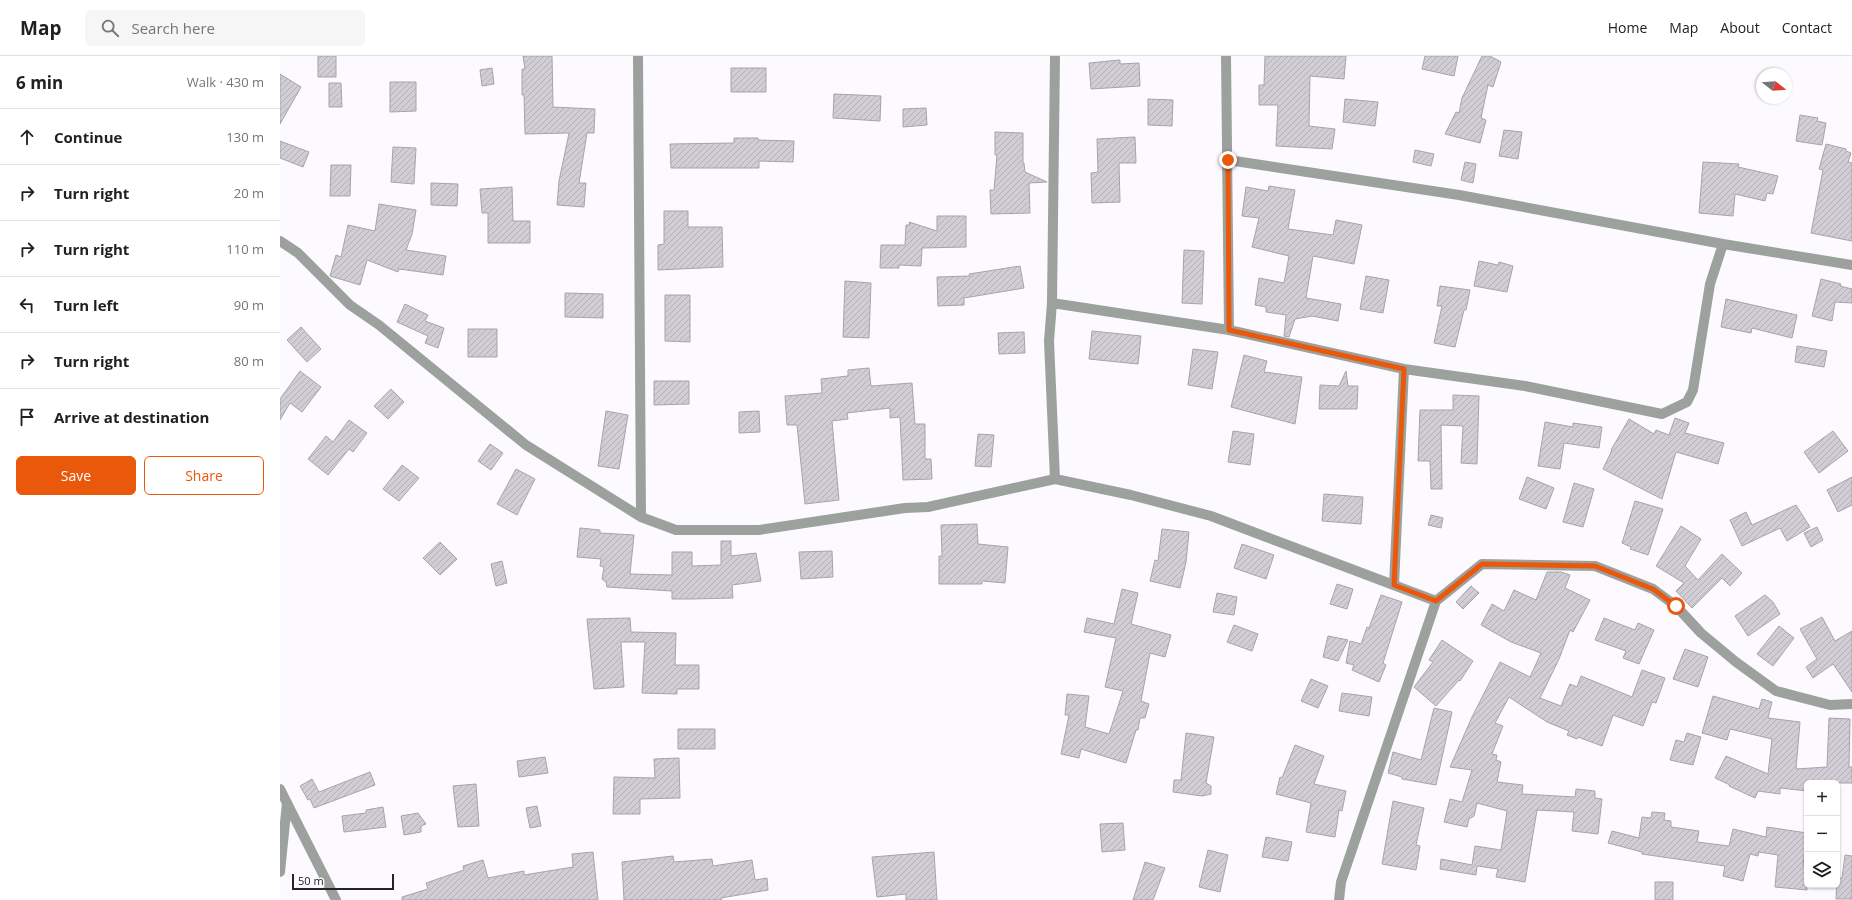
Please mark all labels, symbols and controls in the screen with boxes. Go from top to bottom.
search box [85,10,365,46]
text: Map [20,15,61,41]
icon: search [99,17,121,39]
text: Search here [131,18,215,38]
text: Home [1608,18,1647,37]
text: Map [1669,18,1698,37]
text: About [1720,18,1760,37]
text: Contact [1782,18,1832,37]
north arrow [1756,68,1792,104]
text: 6 min [16,71,63,94]
text: Walk · 430 m [187,73,264,91]
icon: ahead [16,126,38,148]
text: Continue [54,127,122,147]
text: 130 m [226,128,264,146]
route end [1219,151,1237,169]
icon: right [16,182,38,204]
text: Turn right [54,183,129,203]
text: 20 m [234,184,264,202]
icon: right [16,238,38,260]
text: Turn right [54,239,129,259]
text: 110 m [226,240,264,258]
icon: left [16,294,38,316]
text: Turn left [54,295,119,315]
text: 90 m [234,296,264,314]
icon: right [16,350,38,372]
text: Turn right [54,351,129,371]
text: 80 m [234,352,264,370]
icon: arrive [16,406,38,428]
text: Arrive at destination [54,407,209,427]
button: Save [16,456,136,495]
button: Share [144,456,264,495]
route start [1667,597,1685,615]
map controls [1804,780,1840,888]
button: + [1804,780,1840,816]
button: − [1804,816,1840,852]
button: layers [1804,852,1840,888]
scale bar [292,872,394,891]
text: 50 m [298,873,324,888]

